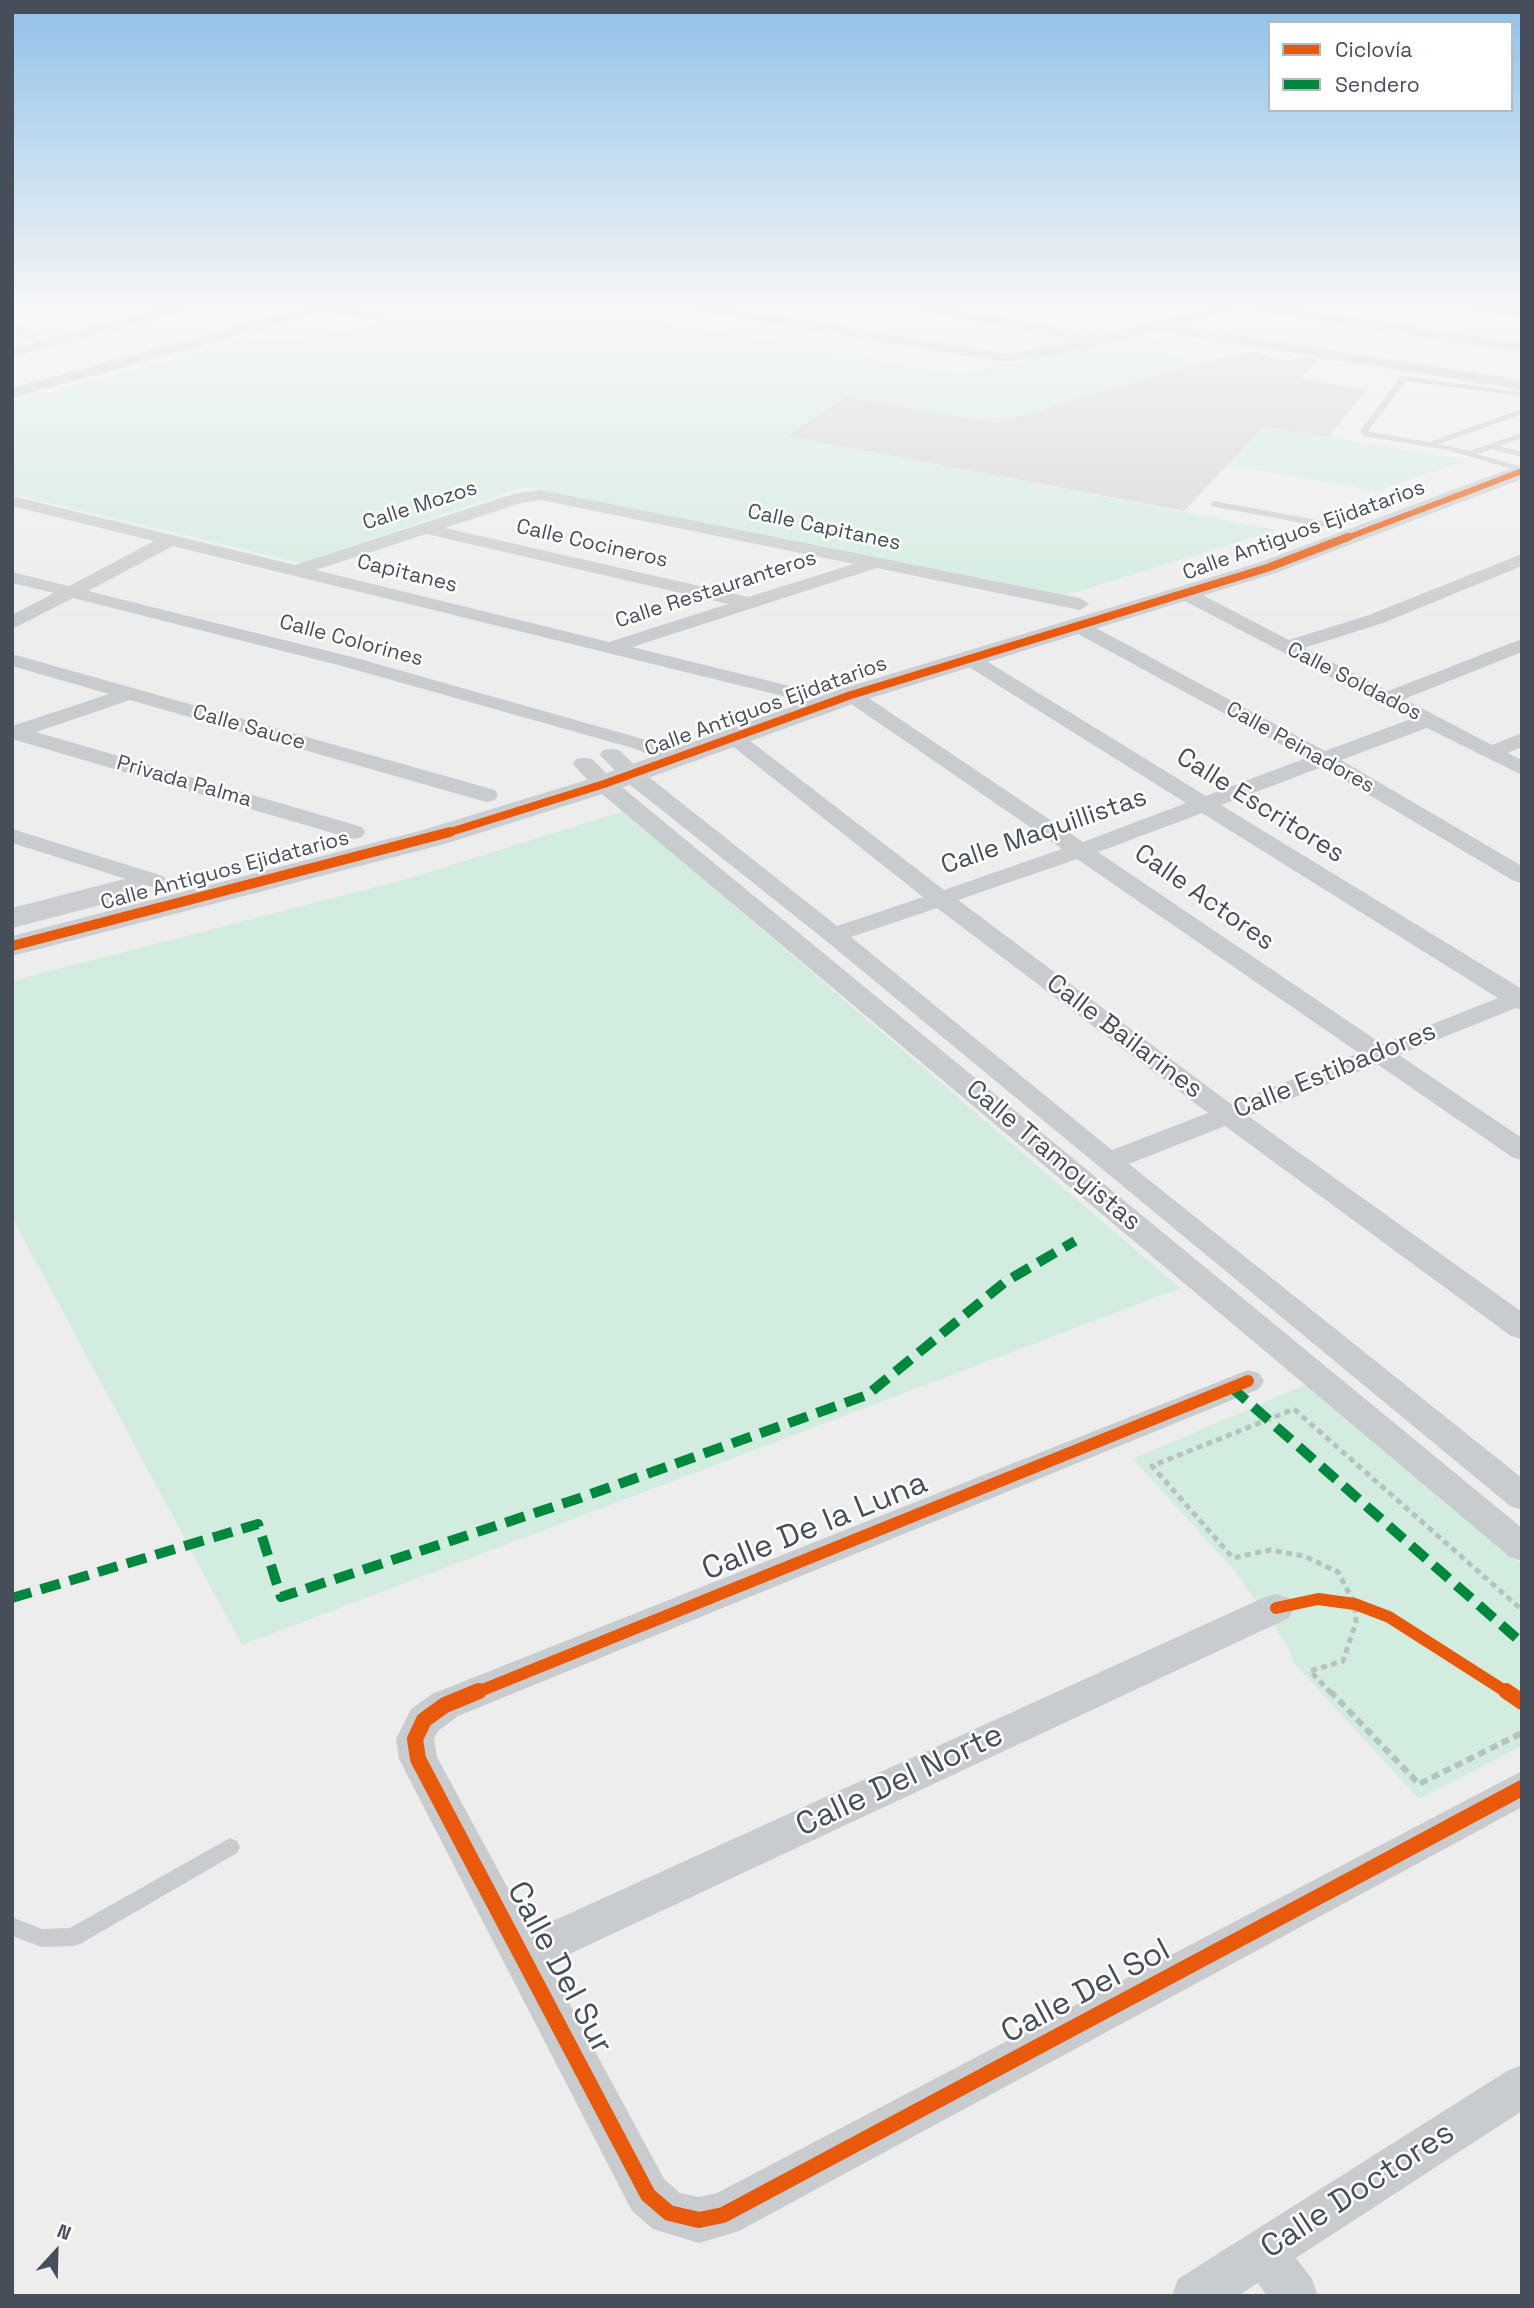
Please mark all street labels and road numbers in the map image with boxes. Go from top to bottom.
street label: Calle Antiguos Ejidatarios [1179,475,1429,587]
street label: Calle Mozos [360,476,480,536]
street label: Calle Capitanes [745,499,903,557]
street label: Calle Cocineros [514,514,670,574]
street label: Calle Restauranteros [612,546,820,634]
street label: Capitanes [354,549,460,599]
street label: Calle Colorines [276,610,426,672]
street label: Calle Soldados [1283,637,1425,727]
street label: Calle Antiguos Ejidatarios [641,651,891,763]
street label: Calle Peinadores [1221,697,1379,799]
street label: Calle Sauce [190,700,308,756]
street label: Calle Escritores [1170,742,1350,870]
street label: Privada Palma [114,751,254,813]
street label: Calle Maquillistas [937,782,1151,882]
street label: Calle Antiguos Ejidatarios [98,826,352,916]
street label: Calle Actores [1128,838,1280,958]
street label: Calle Bailarines [1040,968,1208,1106]
street label: Calle Estibadores [1229,1016,1441,1126]
street label: Calle Tramoyistas [959,1074,1147,1238]
street label: Calle De la Luna [697,1464,933,1590]
street label: Calle Del Norte [790,1716,1010,1846]
street label: Calle Del Sur [498,1875,620,2061]
street label: Calle Del Sol [995,1932,1177,2052]
street label: Calle Doctores [1254,2114,1462,2268]

